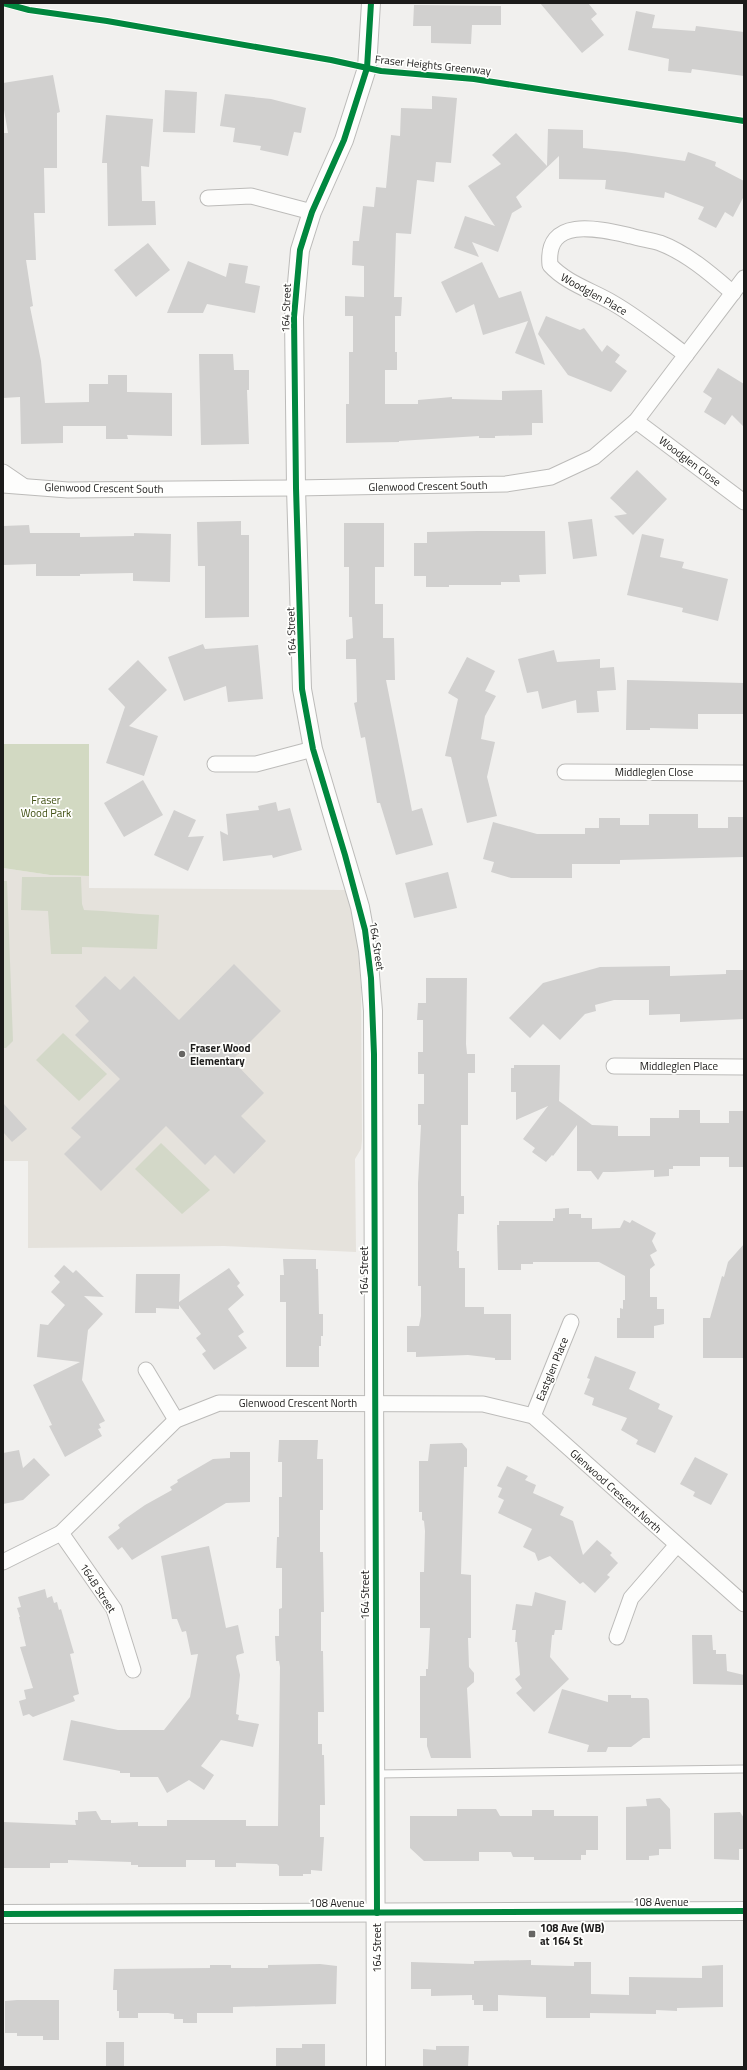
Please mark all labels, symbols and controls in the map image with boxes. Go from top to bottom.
street label: Fraser Heights Greenway [374,51,492,79]
street label: Woodglen Place [558,269,631,319]
street label: 164 Street [277,283,295,333]
street label: Woodglen Close [656,432,725,490]
street label: Glenwood Crescent South [368,477,488,495]
street label: Glenwood Crescent South [44,479,164,497]
street label: 164 Street [282,607,300,657]
street label: Middleglen Close [615,764,694,780]
park label: Fraser Wood Park [21,792,72,821]
street label: 164 Street [365,920,389,972]
place label: Fraser Wood Elementary [190,1040,250,1069]
marker: Fraser Wood Elementary [177,1049,187,1059]
street label: Middleglen Place [640,1058,719,1074]
street label: 164 Street [356,1246,372,1296]
street label: Eastglen Place [532,1334,572,1403]
street label: Glenwood Crescent North [239,1395,357,1411]
street label: Glenwood Crescent North [567,1445,665,1537]
street label: 164B Street [76,1560,120,1616]
street label: 164 Street [357,1570,373,1620]
street label: 108 Avenue [633,1894,689,1910]
street label: 108 Avenue [309,1895,365,1911]
place label: 108 Ave (WB) at 164 St [540,1920,605,1949]
street label: 164 Street [369,1923,385,1973]
marker: 108 Ave (WB) at 164 St [527,1929,537,1939]

